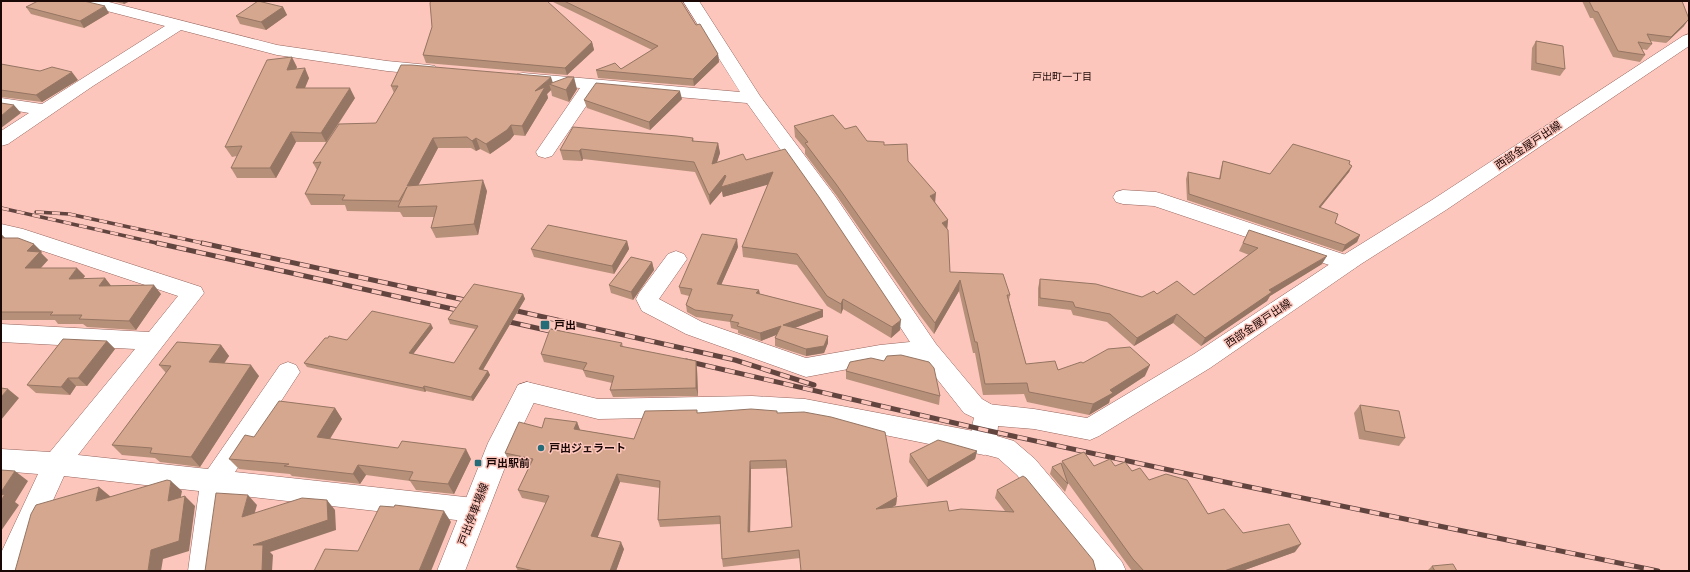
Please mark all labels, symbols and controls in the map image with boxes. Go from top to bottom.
district label: 戸出町一丁目 [1032,70,1092,82]
street label: 西部金屋戸出線 [1492,118,1563,172]
street label: 西部金屋戸出線 [1222,296,1293,350]
place label: 戸出 [554,318,576,331]
marker: 戸出 [539,319,551,331]
place label: 戸出ジェラート [549,441,626,454]
marker: 戸出ジェラート [536,443,546,453]
place label: 戸出駅前 [486,456,530,469]
marker: 戸出駅前 [473,458,483,468]
street label: 戸出停車場線 [455,481,490,547]

